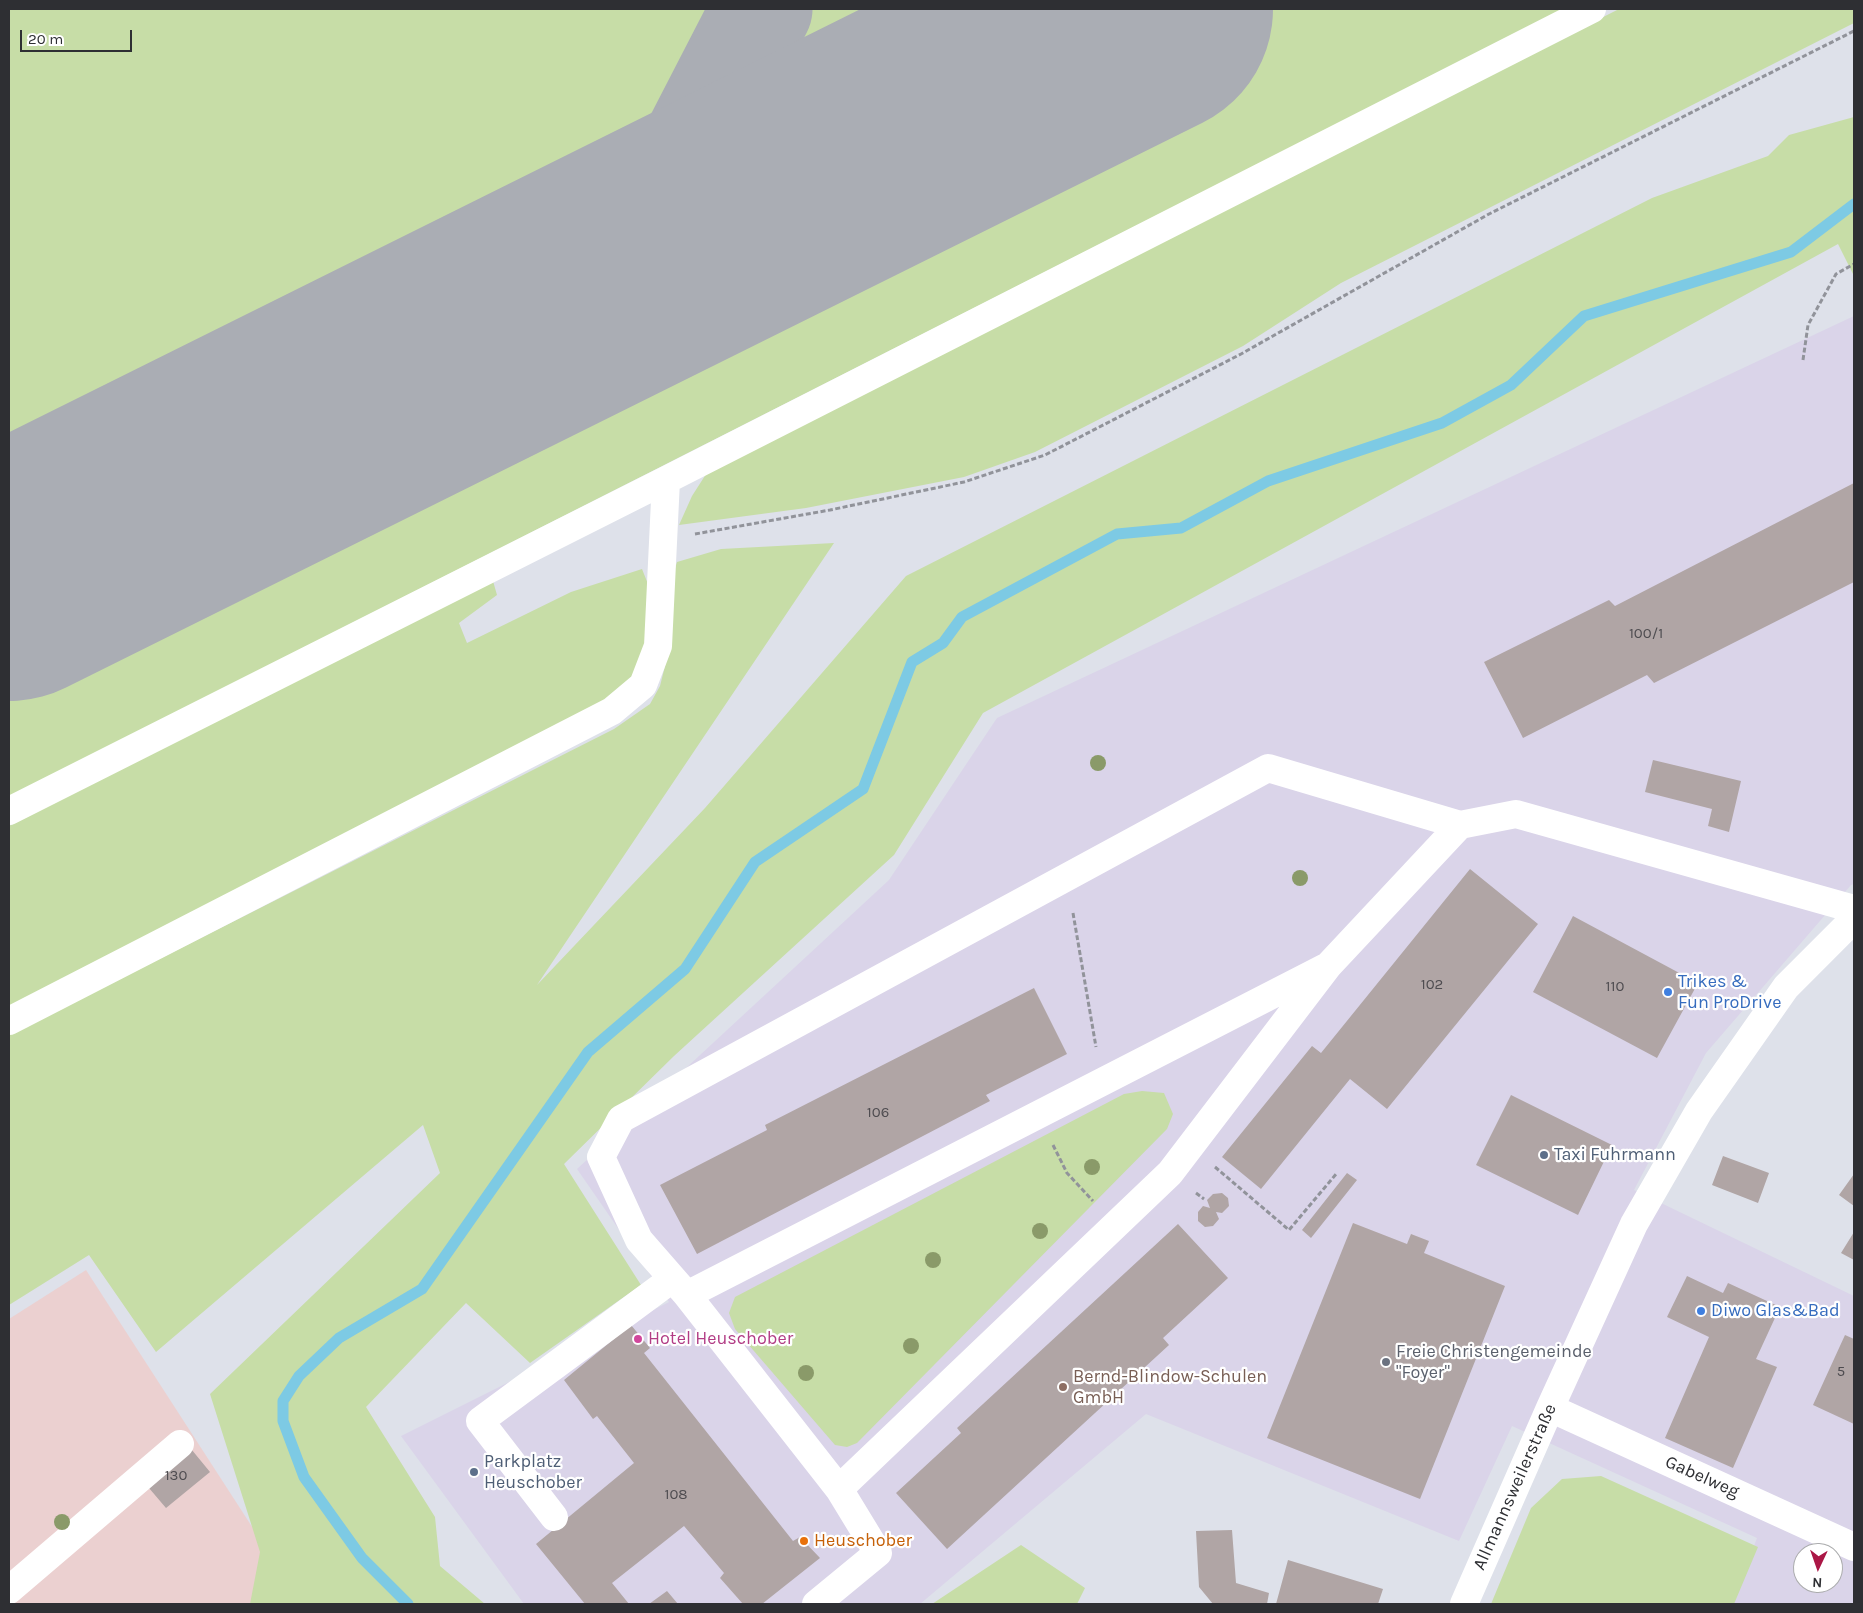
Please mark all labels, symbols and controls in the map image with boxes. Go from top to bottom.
scale bar [22,20,135,52]
text: 20 m [28,30,63,48]
house number: 100/1 [1629,625,1663,643]
place label: Trikes & Fun ProDrive [1678,971,1781,1014]
house number: 102 [1421,976,1443,994]
house number: 110 [1606,978,1624,996]
marker: Trikes & Fun ProDrive [1662,986,1674,998]
house number: 106 [867,1104,889,1122]
place label: Taxi Fuhrmann [1554,1144,1676,1166]
marker: Taxi Fuhrmann [1538,1149,1550,1161]
place label: Diwo Glas&Bad [1711,1300,1840,1322]
marker: Diwo Glas&Bad [1695,1305,1707,1317]
place label: Hotel Heuschober [648,1328,793,1350]
marker: Hotel Heuschober [632,1333,644,1345]
place label: Freie Christengemeinde "Foyer" [1396,1341,1592,1384]
marker: Freie Christengemeinde "Foyer" [1380,1356,1392,1368]
house number: 5 [1837,1363,1845,1381]
place label: Bernd-Blindow-Schulen GmbH [1073,1366,1267,1408]
marker: Bernd-Blindow-Schulen GmbH [1057,1381,1069,1393]
street label: Allmannsweilerstraße [1469,1401,1561,1573]
place label: Parkplatz Heuschober [484,1451,582,1494]
street label: Gabelweg [1662,1451,1742,1503]
marker: Parkplatz Heuschober [468,1466,480,1478]
house number: 130 [165,1467,187,1485]
house number: 108 [664,1486,688,1504]
place label: Heuschober [814,1530,912,1552]
marker: Heuschober [798,1535,810,1547]
north arrow [1793,1543,1843,1593]
text: N [1812,1574,1823,1591]

